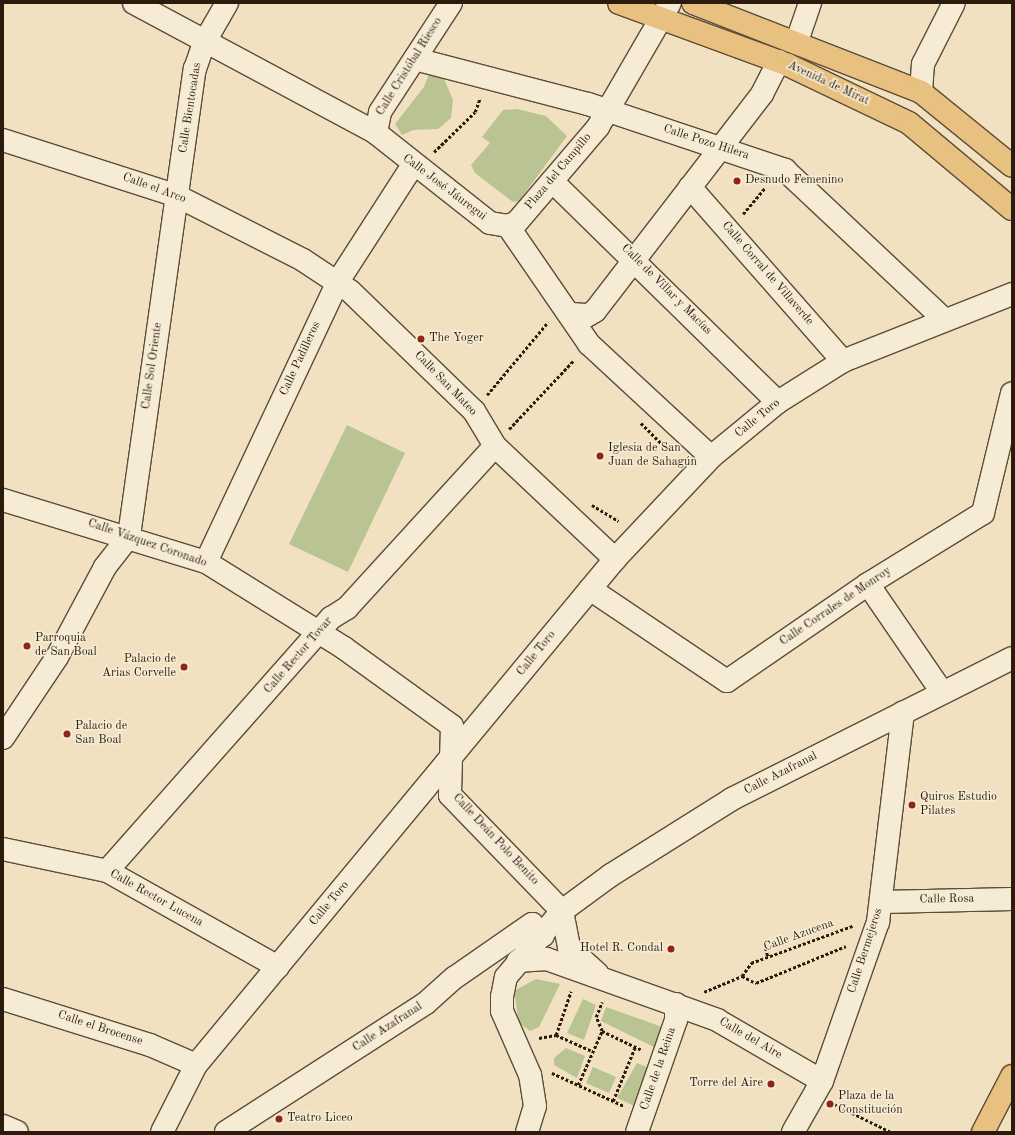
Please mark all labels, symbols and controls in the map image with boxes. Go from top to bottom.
street label: Calle Cristóbal Riesco [374,15,446,119]
street label: Avenida de Mirat [785,59,871,109]
street label: Calle Bientocadas [177,62,205,154]
street label: Calle Pozo Hilera [661,122,751,164]
street label: Plaza del Campillo [523,131,595,213]
street label: Calle José Jáuregui [399,152,489,224]
street label: Calle el Arco [120,171,188,207]
place label: Desnudo Femenino [745,174,844,188]
marker: Desnudo Femenino [732,176,742,186]
street label: Calle Corral de Villaverde [718,219,816,329]
street label: Calle de Villar y Macías [618,242,714,338]
street label: Calle Padilleros [277,319,325,399]
street label: Calle Sol Oriente [140,322,166,410]
place label: The Yoger [429,332,484,346]
marker: The Yoger [416,334,426,344]
street label: Calle San Mateo [411,349,479,419]
street label: Calle Toro [733,396,783,442]
place label: Iglesia de San Juan de Sahagún [608,442,697,470]
marker: Iglesia de San Juan de Sahagún [595,451,605,461]
street label: Calle Vázquez Coronado [86,517,208,571]
street label: Calle Corrales de Monroy [778,564,894,650]
street label: Calle Rector Tovar [262,615,336,697]
street label: Calle Toro [514,629,560,679]
place label: Parroquia de San Boal [35,632,97,660]
marker: Parroquia de San Boal [22,641,32,651]
place label: Palacio de Arias Corvelle [102,653,176,681]
marker: Palacio de Arias Corvelle [179,662,189,672]
place label: Palacio de San Boal [75,720,127,748]
marker: Palacio de San Boal [62,729,72,739]
street label: Calle Azafranal [742,749,820,799]
street label: Calle Deán Polo Benito [449,791,541,889]
place label: Quiros Estudio Pilates [920,791,997,819]
marker: Quiros Estudio Pilates [907,800,917,810]
street label: Calle Rector Lucena [107,867,205,931]
street label: Calle Toro [307,879,353,929]
street label: Calle Rosa [919,892,975,908]
street label: Calle Bermejeros [845,907,887,995]
street label: Calle Azucena [762,917,836,955]
place label: Hotel R. Condal [580,942,663,956]
marker: Hotel R. Condal [666,944,676,954]
street label: Calle Azafranal [350,1000,426,1056]
street label: Calle el Brocense [56,1008,144,1050]
street label: Calle del Aire [716,1015,784,1063]
street label: Calle de la Reina [638,1026,680,1112]
place label: Torre del Aire [689,1077,763,1091]
marker: Torre del Aire [766,1079,776,1089]
place label: Plaza de la Constitución [838,1090,903,1118]
marker: Plaza de la Constitución [825,1099,835,1109]
place label: Teatro Liceo [287,1112,353,1126]
marker: Teatro Liceo [274,1114,284,1124]

